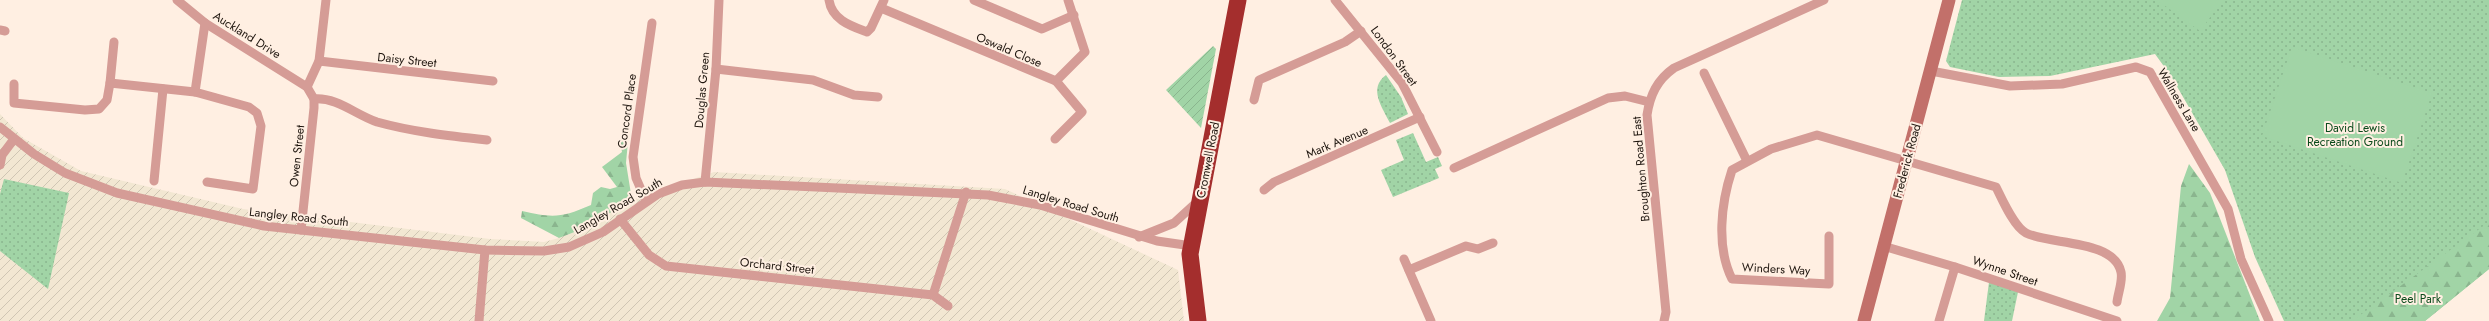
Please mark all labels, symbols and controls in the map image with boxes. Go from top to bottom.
street label: Auckland Drive [210,7,284,63]
street label: London Street [1366,22,1422,90]
street label: Oswald Close [973,28,1045,72]
street label: Daisy Street [377,48,438,72]
street label: Douglas Green [690,51,714,129]
street label: Wallness Lane [2153,65,2205,135]
street label: Concord Place [613,73,641,149]
street label: Broughton Road East [1627,116,1655,222]
park label: David Lewis Recreation Ground [2307,119,2403,151]
street label: Cromwell Road [1192,120,1224,200]
street label: Mark Avenue [1303,121,1371,163]
street label: Frederick Road [1888,122,1926,200]
street label: Owen Street [285,124,309,188]
street label: Langley Road South [570,173,666,239]
street label: Langley Road South [1021,181,1121,227]
street label: Langley Road South [248,203,350,231]
street label: Wynne Street [1970,251,2040,291]
street label: Orchard Street [739,253,815,279]
street label: Winders Way [1741,258,1811,280]
park label: Peel Park [2395,290,2442,308]

